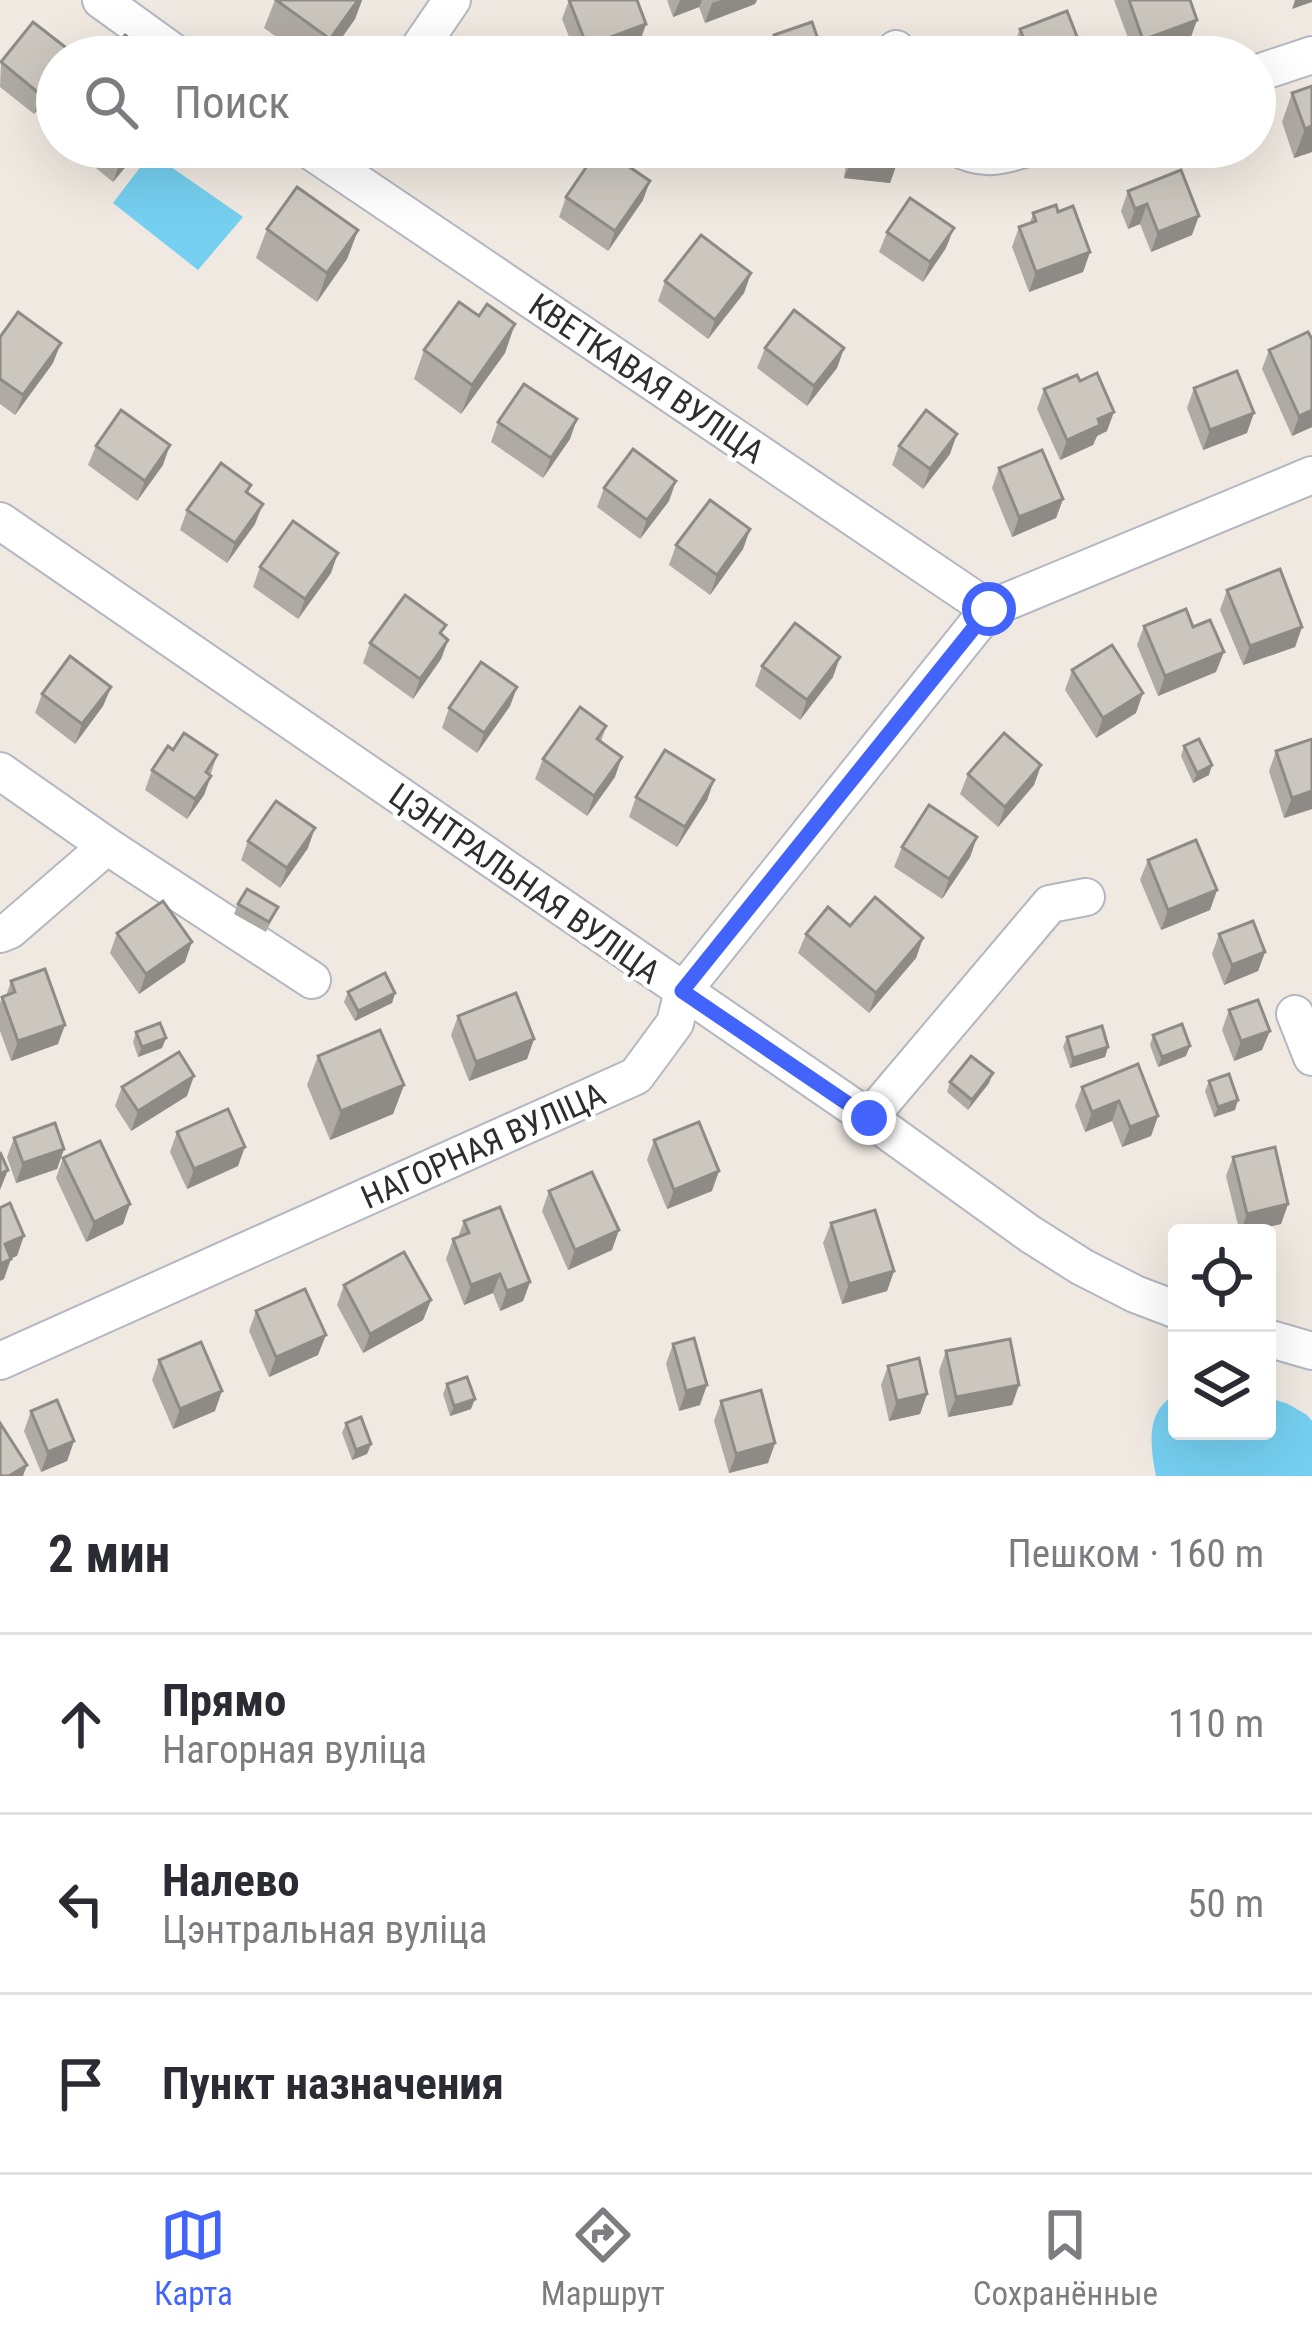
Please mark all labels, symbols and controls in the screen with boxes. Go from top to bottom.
search box [36,36,1276,168]
icon: search [78,69,144,135]
text: Поиск [174,76,290,129]
street label: КВЕТКАВАЯ ВУЛІЦА [522,285,772,472]
route start [962,582,1016,636]
street label: ЦЭНТРАЛЬНАЯ ВУЛІЦА [382,775,668,992]
street label: НАГОРНАЯ ВУЛІЦА [355,1074,611,1217]
route end [842,1091,896,1145]
map controls [1168,1224,1276,1440]
button: locate [1168,1224,1276,1332]
button: layers [1168,1332,1276,1440]
text: 2 мин [48,1525,170,1584]
text: Пешком · 160 m [1007,1531,1264,1577]
text: Прямо [162,1674,286,1727]
icon: ahead [48,1691,114,1757]
text: 110 m [1168,1701,1264,1747]
text: Нагорная вуліца [162,1727,427,1773]
text: Налево [162,1854,300,1907]
icon: left [48,1871,114,1937]
text: 50 m [1187,1881,1264,1927]
text: Цэнтральная вуліца [162,1907,487,1953]
icon: arrive [48,2051,114,2117]
text: Пункт назначения [162,2057,504,2110]
tab: Карта [154,2202,233,2313]
tab: Маршрут [541,2202,665,2313]
tab: Сохранённые [973,2202,1158,2313]

